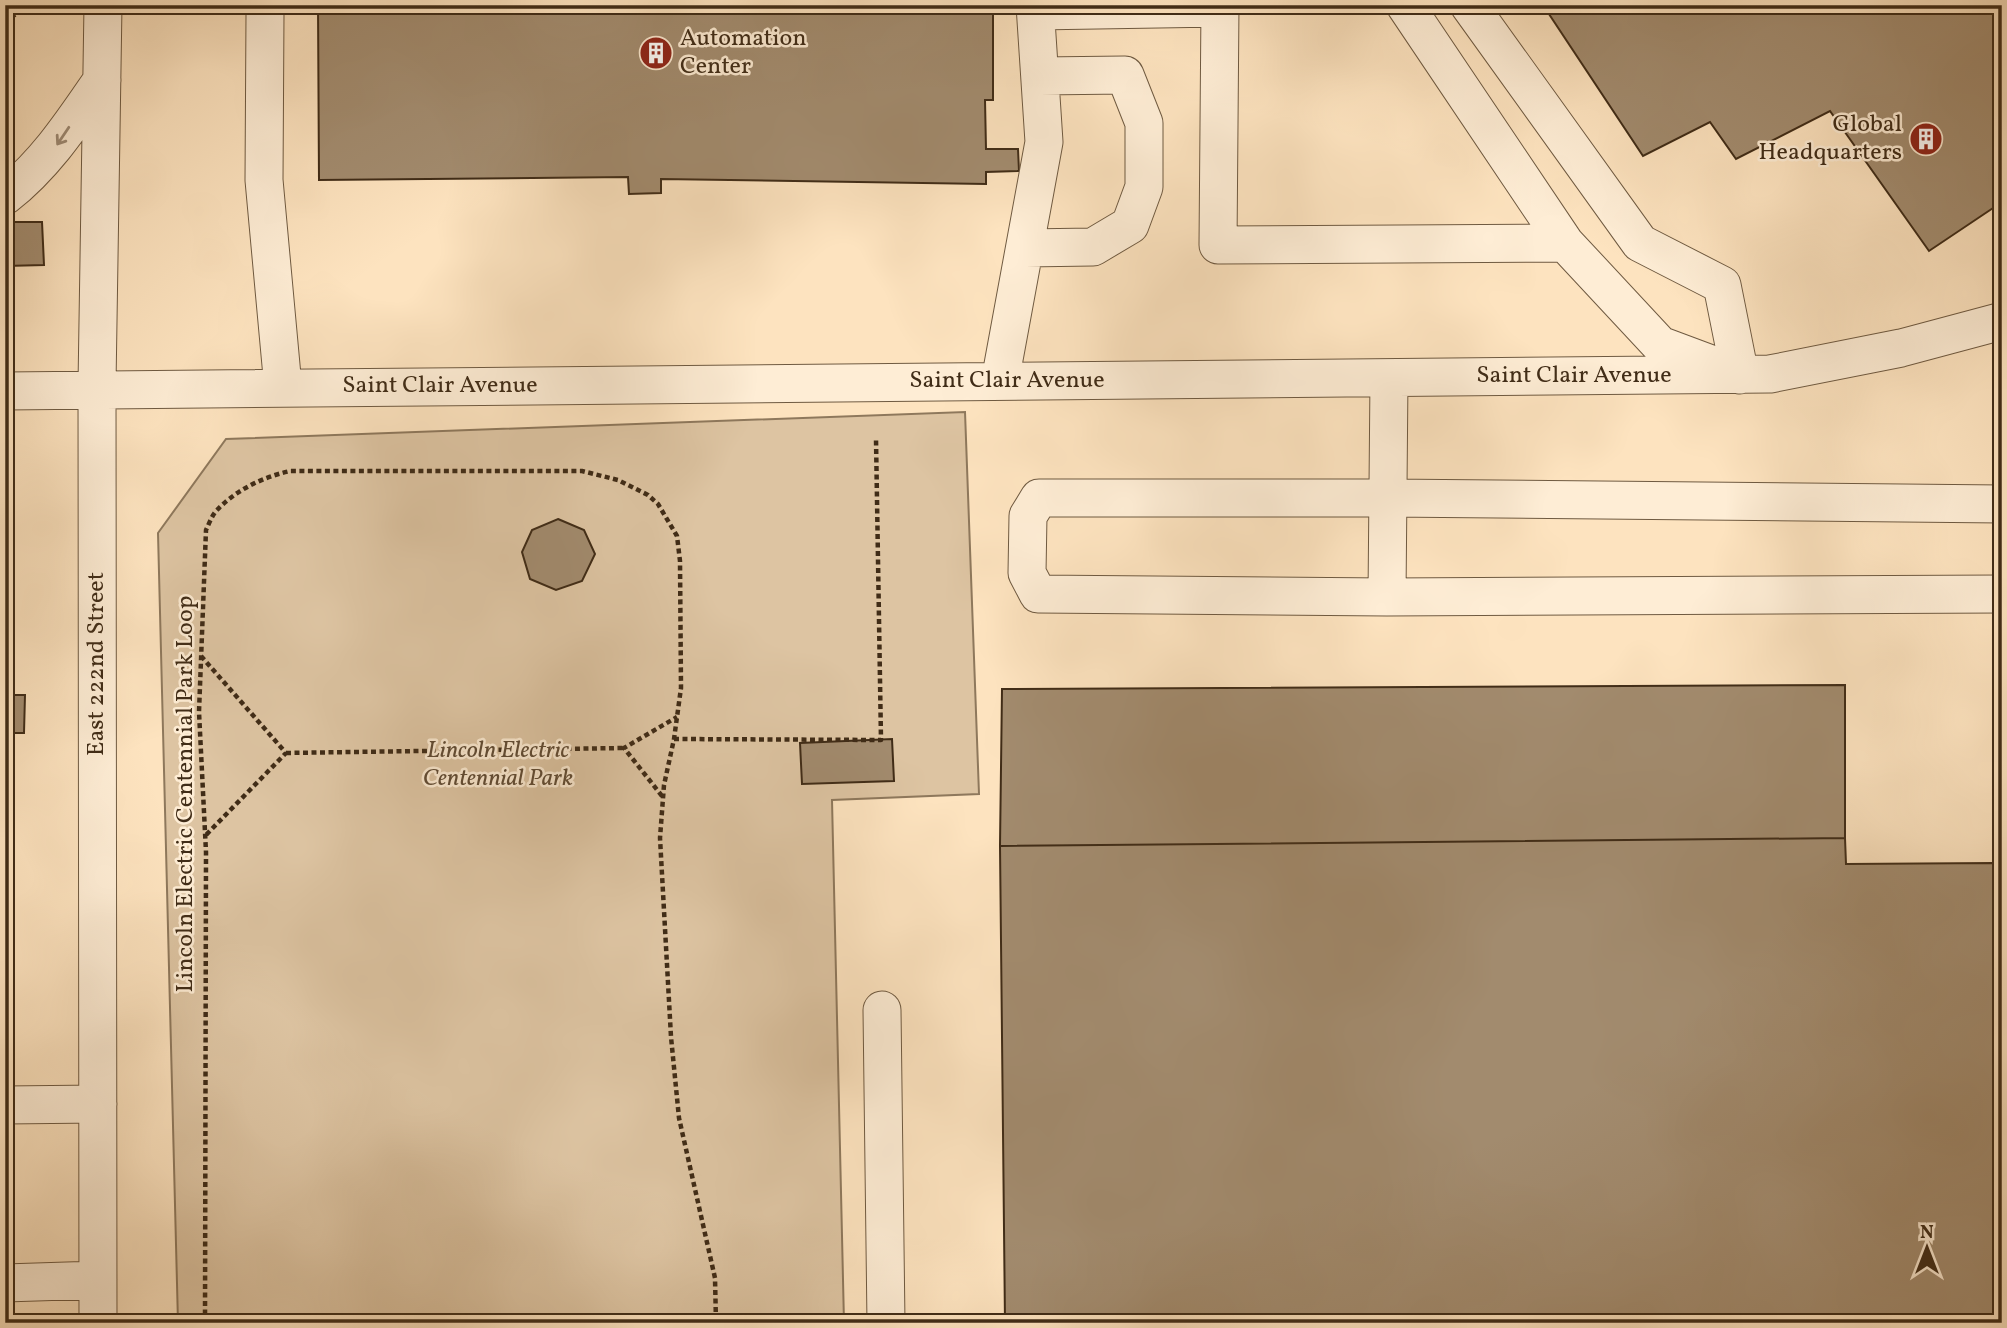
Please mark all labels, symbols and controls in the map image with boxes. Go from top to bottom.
place label: Automation Center [680,22,806,84]
building icon: Automation Center [637,34,675,72]
place label: Global Headquarters [1759,108,1902,170]
building icon: Global Headquarters [1907,120,1945,158]
one-way arrow [56,126,70,145]
street label: Saint Clair Avenue [1476,359,1672,393]
street label: Saint Clair Avenue [909,364,1105,398]
street label: Saint Clair Avenue [342,369,538,403]
street label: East 222nd Street [80,572,114,756]
street label: Lincoln Electric Centennial Park Loop [169,596,203,992]
park label: Lincoln Electric Centennial Park [423,734,573,796]
north arrow [1892,1212,1962,1282]
text: N [1920,1220,1934,1246]

